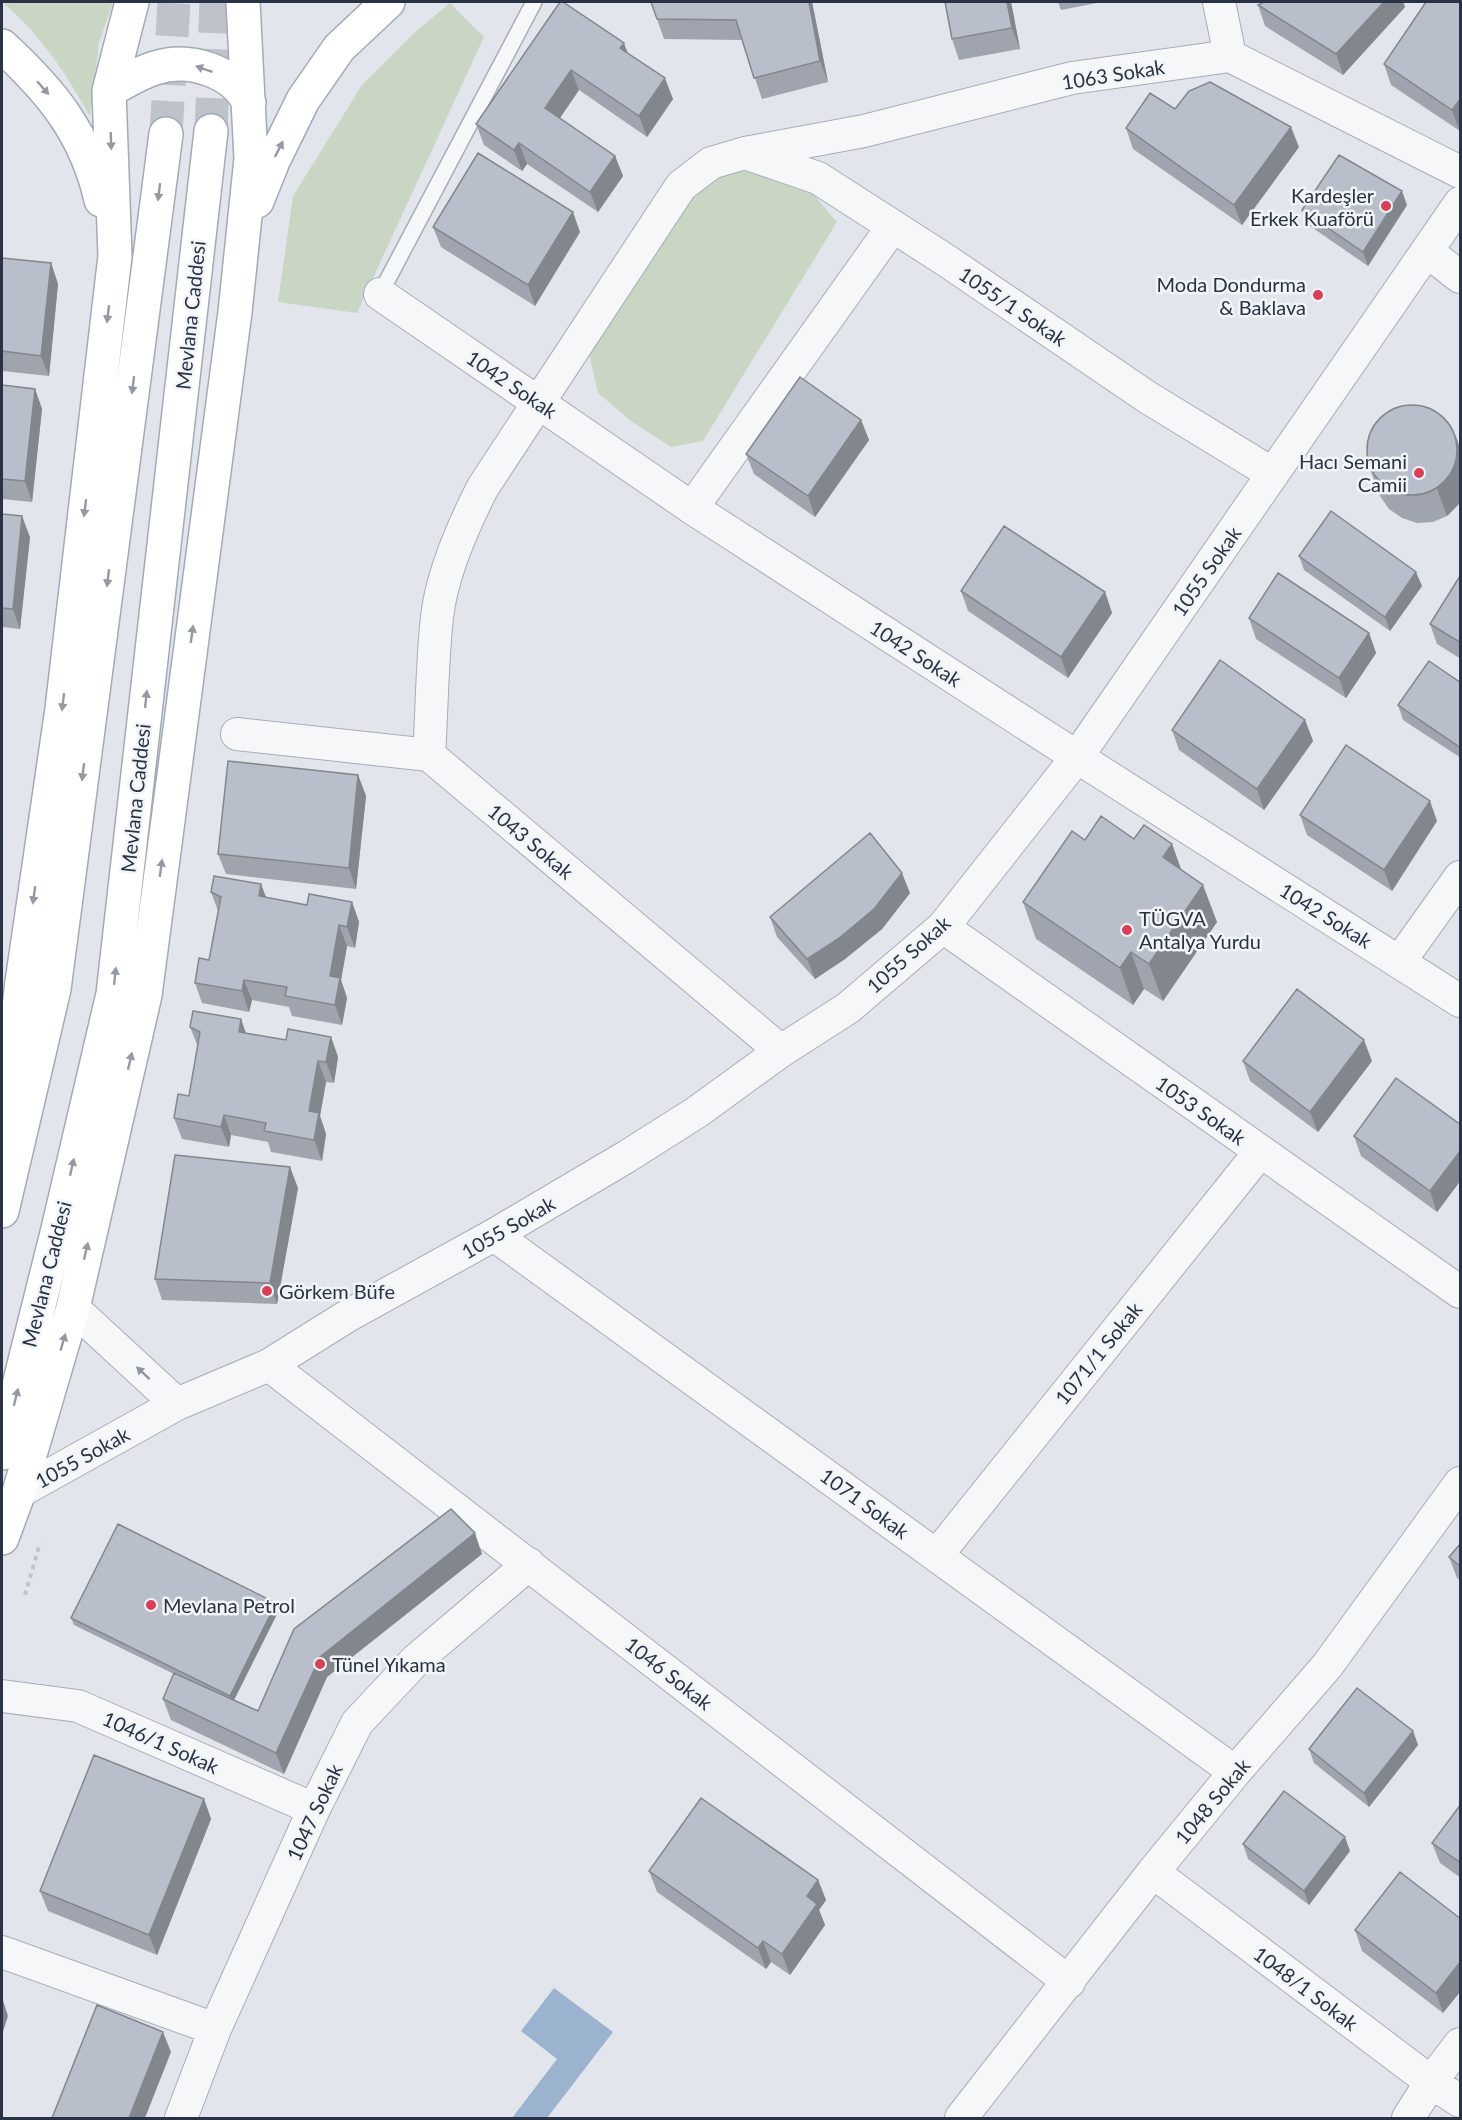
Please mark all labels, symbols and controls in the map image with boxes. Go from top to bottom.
street label: 1063 Sokak [1060,54,1167,94]
one-way arrow [195,63,213,73]
one-way arrow [36,80,49,95]
one-way arrow [106,132,116,151]
one-way arrow [274,140,283,157]
one-way arrow [154,182,163,201]
place label: Kardeşler Erkek Kuaförü [1250,183,1375,230]
marker: Kardeşler Erkek Kuaförü [1379,199,1393,213]
street label: Mevlana Caddesi [170,239,210,391]
street label: 1055/1 Sokak [955,261,1072,351]
place label: Moda Dondurma & Baklava [1157,272,1306,319]
marker: Moda Dondurma & Baklava [1311,288,1325,302]
one-way arrow [103,305,113,324]
street label: 1042 Sokak [462,345,562,423]
one-way arrow [129,376,138,395]
place label: Hacı Semani Camii [1299,449,1407,496]
marker: Hacı Semani Camii [1412,466,1426,480]
one-way arrow [80,498,90,517]
street label: 1055 Sokak [1166,521,1246,620]
one-way arrow [103,569,113,588]
street label: 1042 Sokak [866,615,967,692]
one-way arrow [188,624,197,643]
one-way arrow [141,690,151,709]
one-way arrow [58,692,67,711]
street label: Mevlana Caddesi [115,722,155,874]
one-way arrow [78,762,87,781]
street label: 1043 Sokak [483,798,579,884]
one-way arrow [157,859,166,878]
street label: 1042 Sokak [1276,877,1377,953]
one-way arrow [30,885,39,904]
place label: TÜGVA Antalya Yurdu [1139,906,1261,953]
street label: 1055 Sokak [861,910,955,998]
marker: TÜGVA Antalya Yurdu [1120,923,1134,937]
one-way arrow [110,967,120,986]
one-way arrow [125,1051,135,1070]
street label: 1053 Sokak [1152,1070,1251,1150]
one-way arrow [68,1157,78,1176]
street label: 1055 Sokak [457,1190,560,1263]
street label: Mevlana Caddesi [16,1199,76,1349]
one-way arrow [82,1242,92,1260]
place label: Görkem Büfe [279,1279,395,1303]
marker: Görkem Büfe [260,1284,274,1298]
street label: 1071/1 Sokak [1049,1296,1147,1409]
one-way arrow [59,1333,68,1351]
one-way arrow [136,1366,151,1380]
one-way arrow [11,1388,21,1406]
street label: 1055 Sokak [31,1421,134,1493]
street label: 1071 Sokak [816,1463,915,1544]
place label: Mevlana Petrol [163,1593,295,1617]
marker: Mevlana Petrol [144,1598,158,1612]
street label: 1046 Sokak [621,1632,718,1715]
place label: Tünel Yıkama [332,1652,446,1676]
marker: Tünel Yıkama [313,1657,327,1671]
street label: 1046/1 Sokak [99,1706,224,1779]
street label: 1048 Sokak [1169,1753,1255,1849]
street label: 1047 Sokak [281,1759,347,1864]
street label: 1048/1 Sokak [1249,1941,1364,2036]

